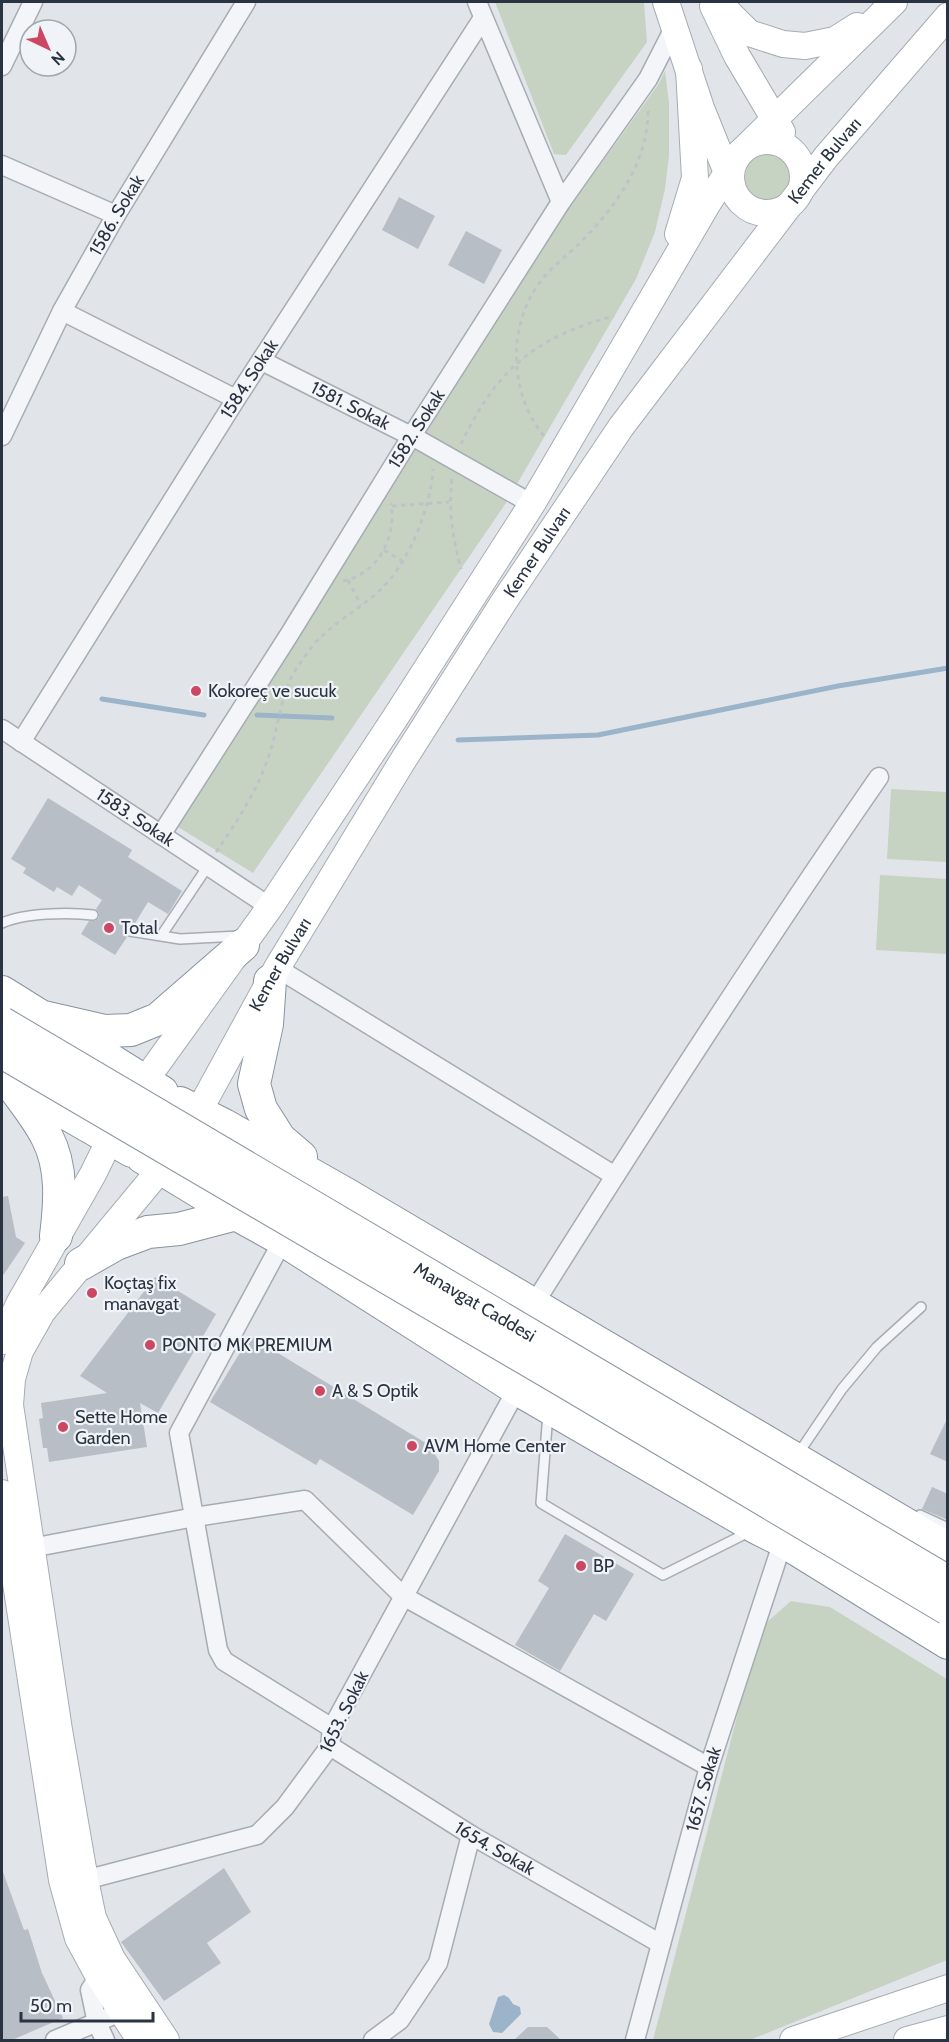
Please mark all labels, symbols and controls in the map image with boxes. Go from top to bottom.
north arrow [18,18,78,78]
text: N [47,48,69,69]
street label: Kemer Bulvarı [783,113,866,208]
street label: 1586. Sokak [85,170,149,259]
street label: 1584. Sokak [216,334,283,422]
street label: 1581. Sokak [307,376,394,435]
street label: 1582. Sokak [384,384,450,472]
street label: Kemer Bulvarı [499,503,575,602]
place label: Kokoreç ve sucuk [208,680,337,702]
marker: Kokoreç ve sucuk [189,684,203,698]
street label: 1583. Sokak [92,784,179,852]
street label: Kemer Bulvarı [244,914,316,1015]
place label: Total [121,917,159,939]
marker: Total [102,921,116,935]
street label: Manavgat Caddesi [410,1258,540,1347]
place label: Koçtaş fix manavgat [104,1272,179,1315]
marker: Koçtaş fix manavgat [85,1286,99,1300]
place label: PONTO MK PREMIUM [162,1334,332,1356]
marker: PONTO MK PREMIUM [143,1338,157,1352]
place label: A & S Optik [332,1380,419,1402]
marker: A & S Optik [313,1384,327,1398]
place label: Sette Home Garden [75,1406,167,1449]
marker: Sette Home Garden [56,1420,70,1434]
place label: AVM Home Center [424,1435,566,1457]
marker: AVM Home Center [405,1439,419,1453]
place label: BP [593,1555,614,1577]
marker: BP [574,1559,588,1573]
street label: 1653. Sokak [315,1667,374,1757]
street label: 1657. Sokak [681,1743,726,1834]
street label: 1654. Sokak [451,1817,539,1881]
scale bar [21,1985,153,2023]
text: 50 m [30,1995,72,2017]

